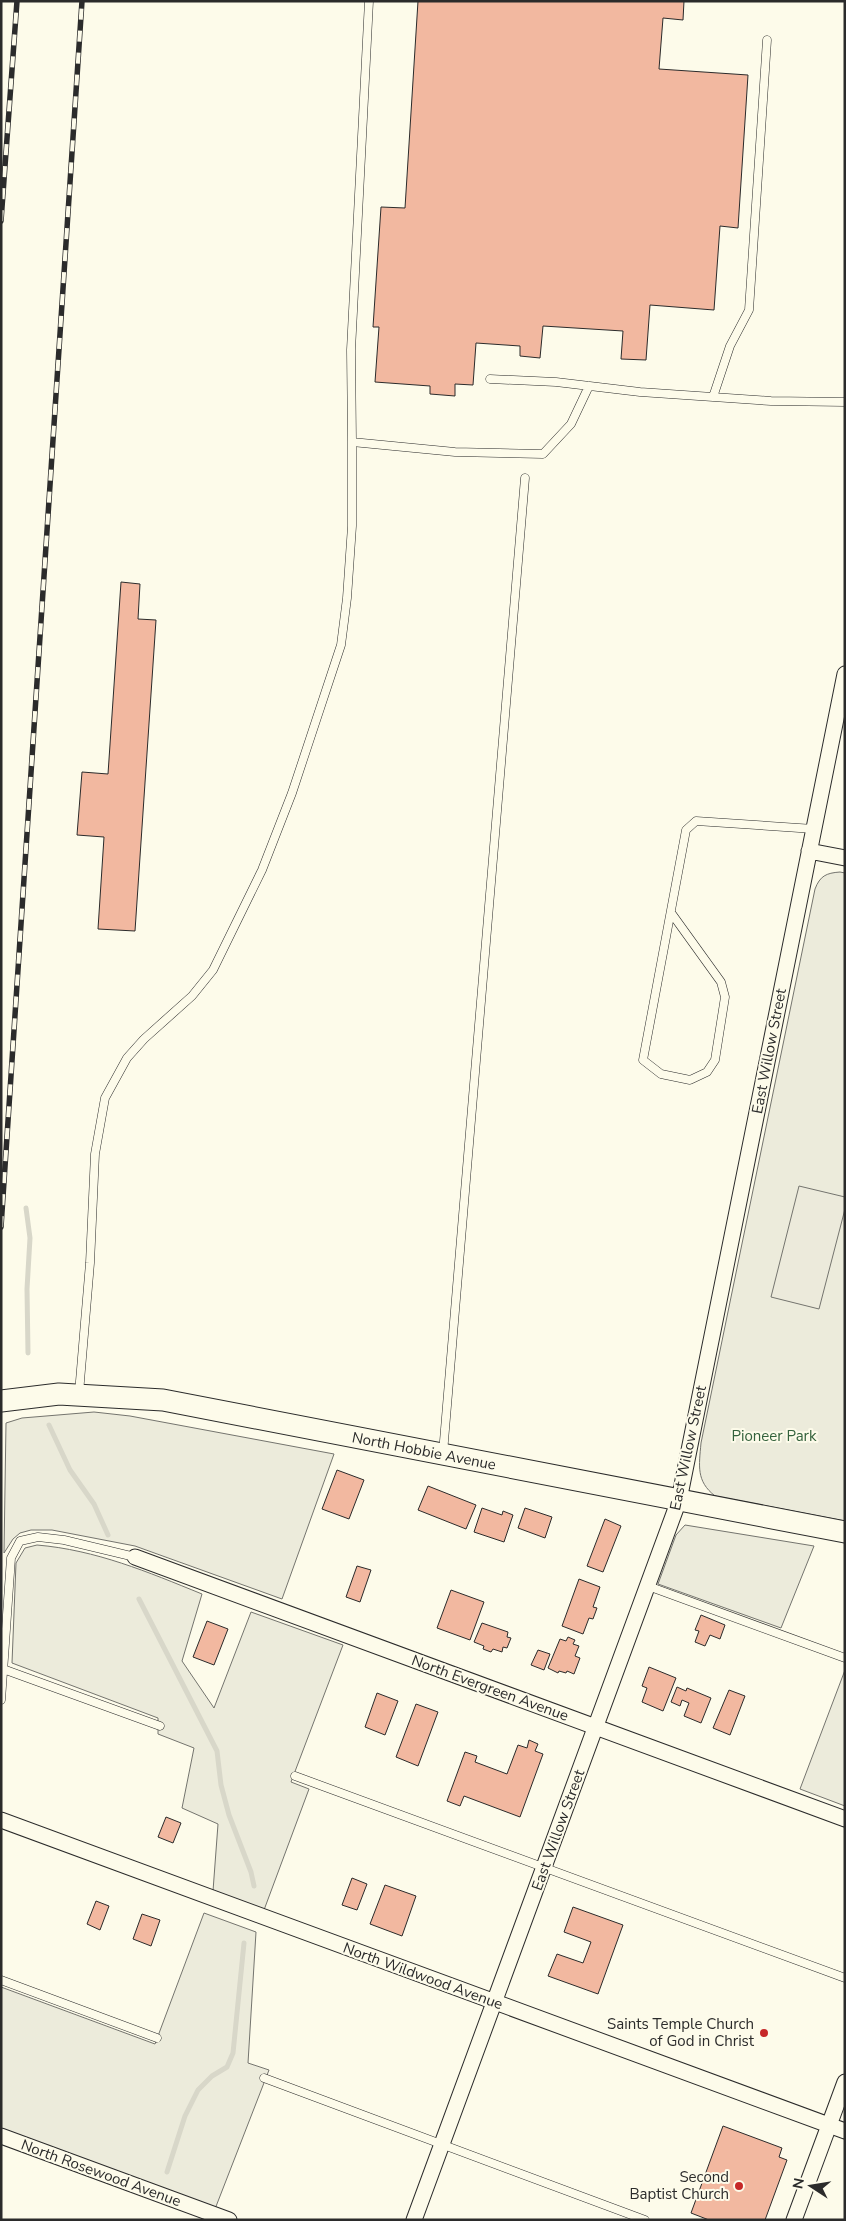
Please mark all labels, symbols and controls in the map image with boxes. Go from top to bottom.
street label: East Willow Street [747,986,791,1115]
street label: East Willow Street [665,1383,711,1512]
park label: Pioneer Park [732,1426,817,1446]
street label: North Hobbie Avenue [350,1427,498,1475]
street label: North Evergreen Avenue [409,1650,571,1726]
street label: East Willow Street [527,1766,589,1893]
street label: North Wildwood Avenue [340,1938,506,2014]
place label: Saints Temple Church of God in Christ [607,2014,755,2051]
marker: Saints Temple Church of God in Christ [758,2027,770,2039]
street label: North Rosewood Avenue [18,2135,184,2211]
north arrow [786,2161,836,2211]
place label: Second Baptist Church [629,2167,729,2204]
text: N [788,2176,809,2191]
marker: Second Baptist Church [733,2180,745,2192]

